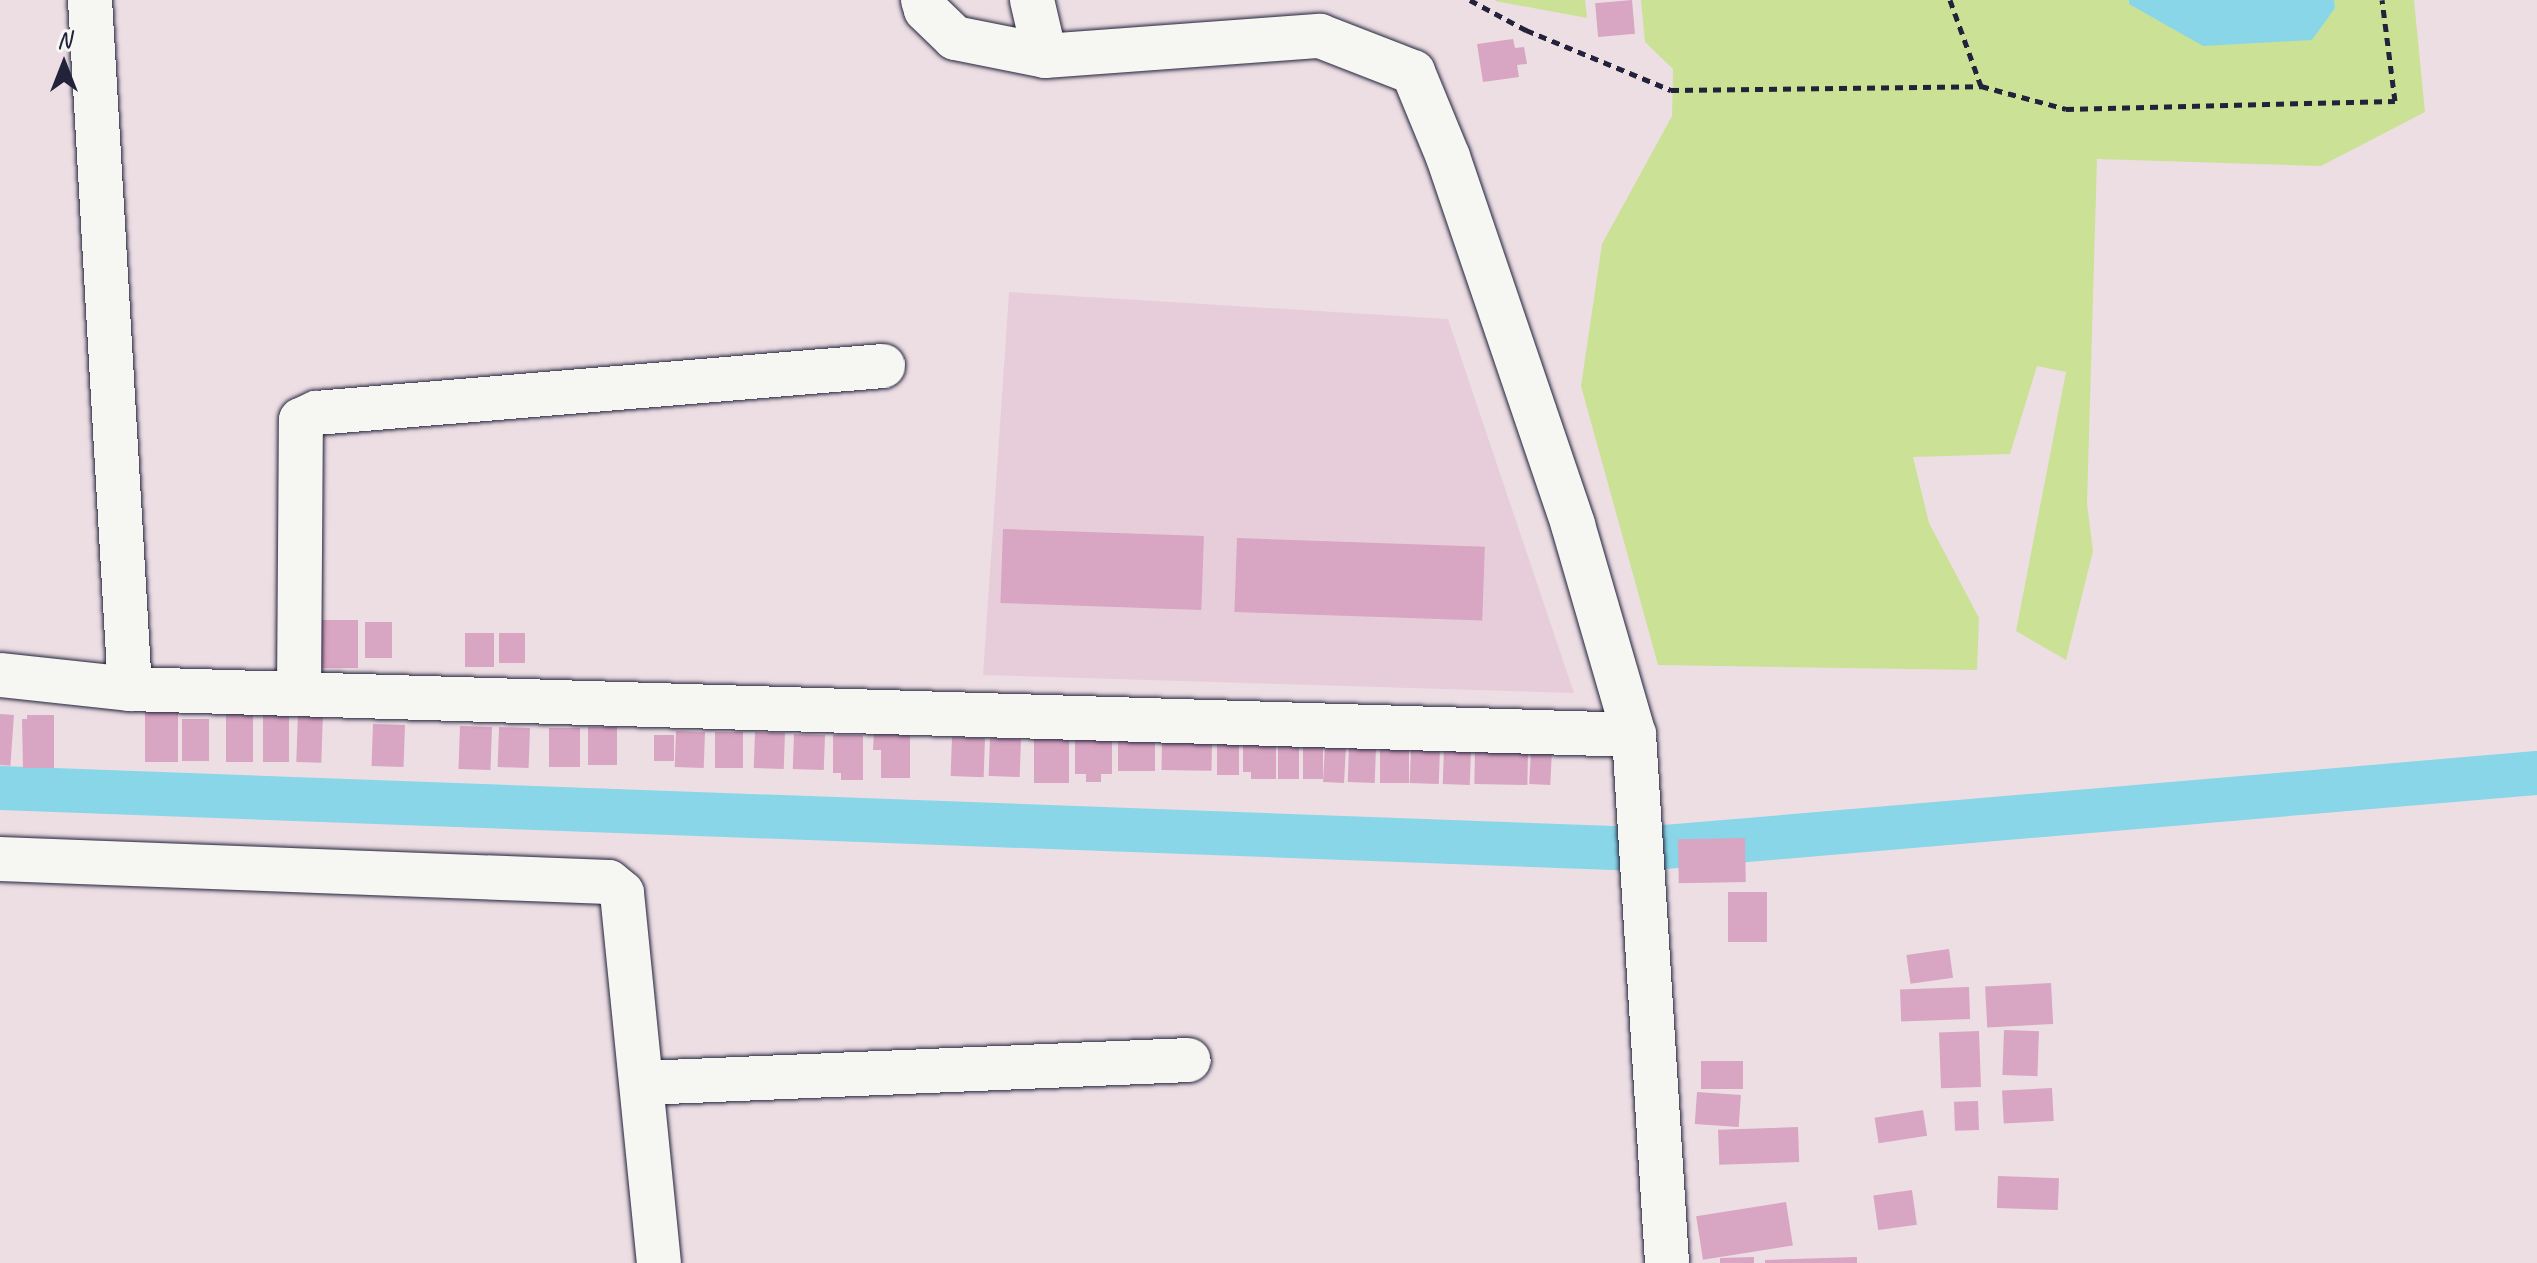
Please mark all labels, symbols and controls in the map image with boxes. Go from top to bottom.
north arrow [24,24,104,104]
text: N [57,26,71,54]

